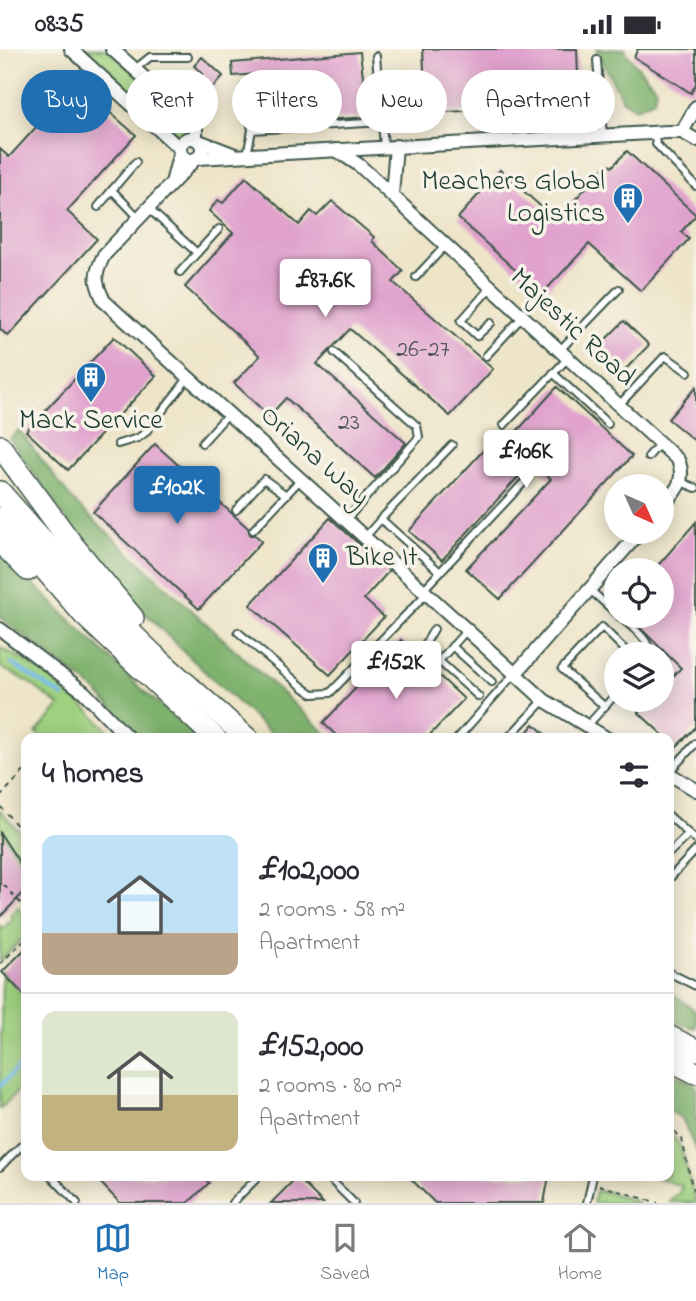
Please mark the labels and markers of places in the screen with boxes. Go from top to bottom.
place label: Meachers Global Logistics [422,162,605,235]
building icon: Meachers Global Logistics [611,181,645,225]
pin: £87.6K [268,259,382,319]
building icon: Mack Service [74,360,108,404]
place label: Mack Service [19,401,163,442]
pin: £106K [477,431,575,490]
pin: £102K [128,467,226,526]
place label: Bike It [345,538,418,579]
building icon: Bike It [306,541,340,585]
pin: £152K [347,641,445,701]

